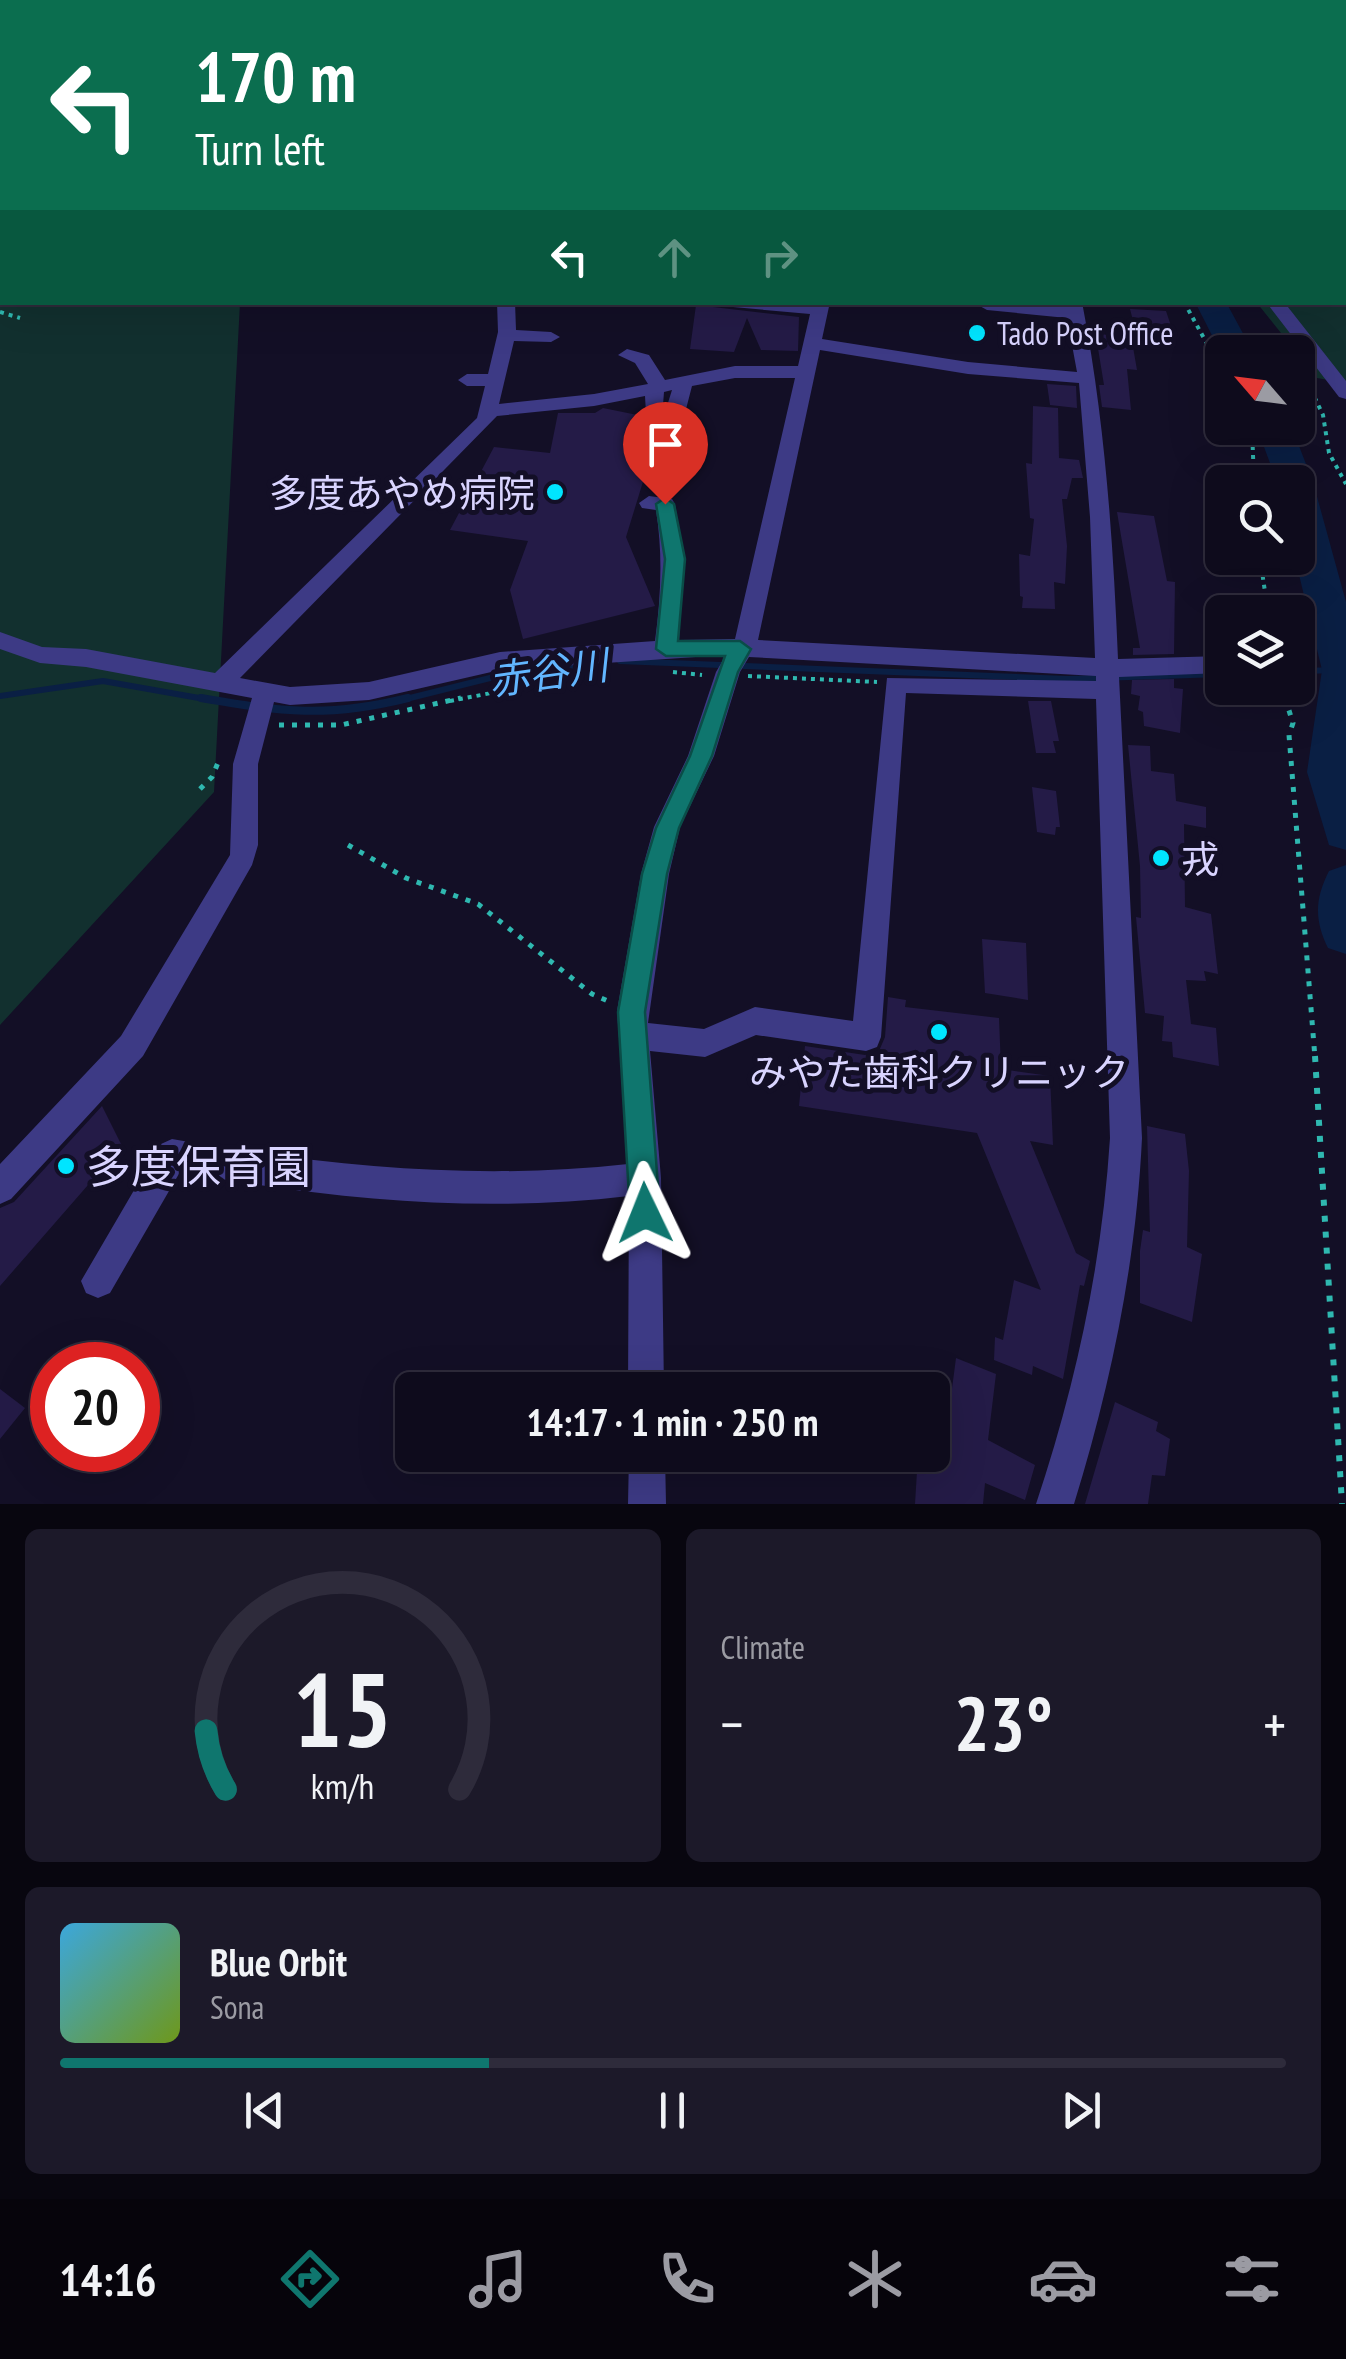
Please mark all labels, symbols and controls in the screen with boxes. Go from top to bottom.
text: 170 m [195,31,356,121]
icon: left [30,40,160,170]
text: Turn left [195,119,325,177]
icon: left [542,230,597,285]
icon: ahead [647,230,702,285]
icon: right [752,230,807,285]
place label: Tado Post Office [997,312,1173,354]
marker: Tado Post Office [966,322,988,344]
north arrow [1205,335,1315,445]
map controls [1205,335,1315,705]
pin [623,402,708,505]
icon: arrive [638,417,693,472]
button: search [1205,465,1315,575]
place label: 多度あやめ病院 [269,468,535,517]
marker: 多度あやめ病院 [544,481,566,503]
button: layers [1205,595,1315,705]
water label: 赤谷川 [485,637,615,706]
place label: 戎 [1181,834,1219,883]
marker: 戎 [1150,847,1172,869]
marker: みやた歯科クリニック [928,1021,950,1043]
place label: みやた歯科クリニック [749,1047,1129,1096]
place label: 多度保育園 [86,1137,311,1195]
marker: 多度保育園 [55,1155,77,1177]
position arrow [593,1161,697,1265]
speed limit sign: 20 [30,1342,160,1472]
text: 14:17 · 1 min · 250 m [526,1397,819,1446]
text: Climate [721,1626,805,1668]
text: 15 [293,1641,392,1776]
text: 23° [954,1675,1053,1772]
text: − [721,1688,743,1759]
text: + [1263,1688,1286,1759]
text: km/h [311,1763,374,1809]
text: Blue Orbit [210,1937,347,1986]
text: Sona [210,1986,264,2028]
icon: previous [237,2083,292,2138]
icon: pause [645,2083,700,2138]
icon: next [1054,2083,1109,2138]
icon: directions [275,2244,345,2314]
icon: music [463,2244,533,2314]
icon: phone [652,2244,722,2314]
icon: climate [840,2244,910,2314]
icon: car [1028,2244,1098,2314]
icon: filters [1217,2244,1287,2314]
text: 14:16 [59,2250,157,2308]

